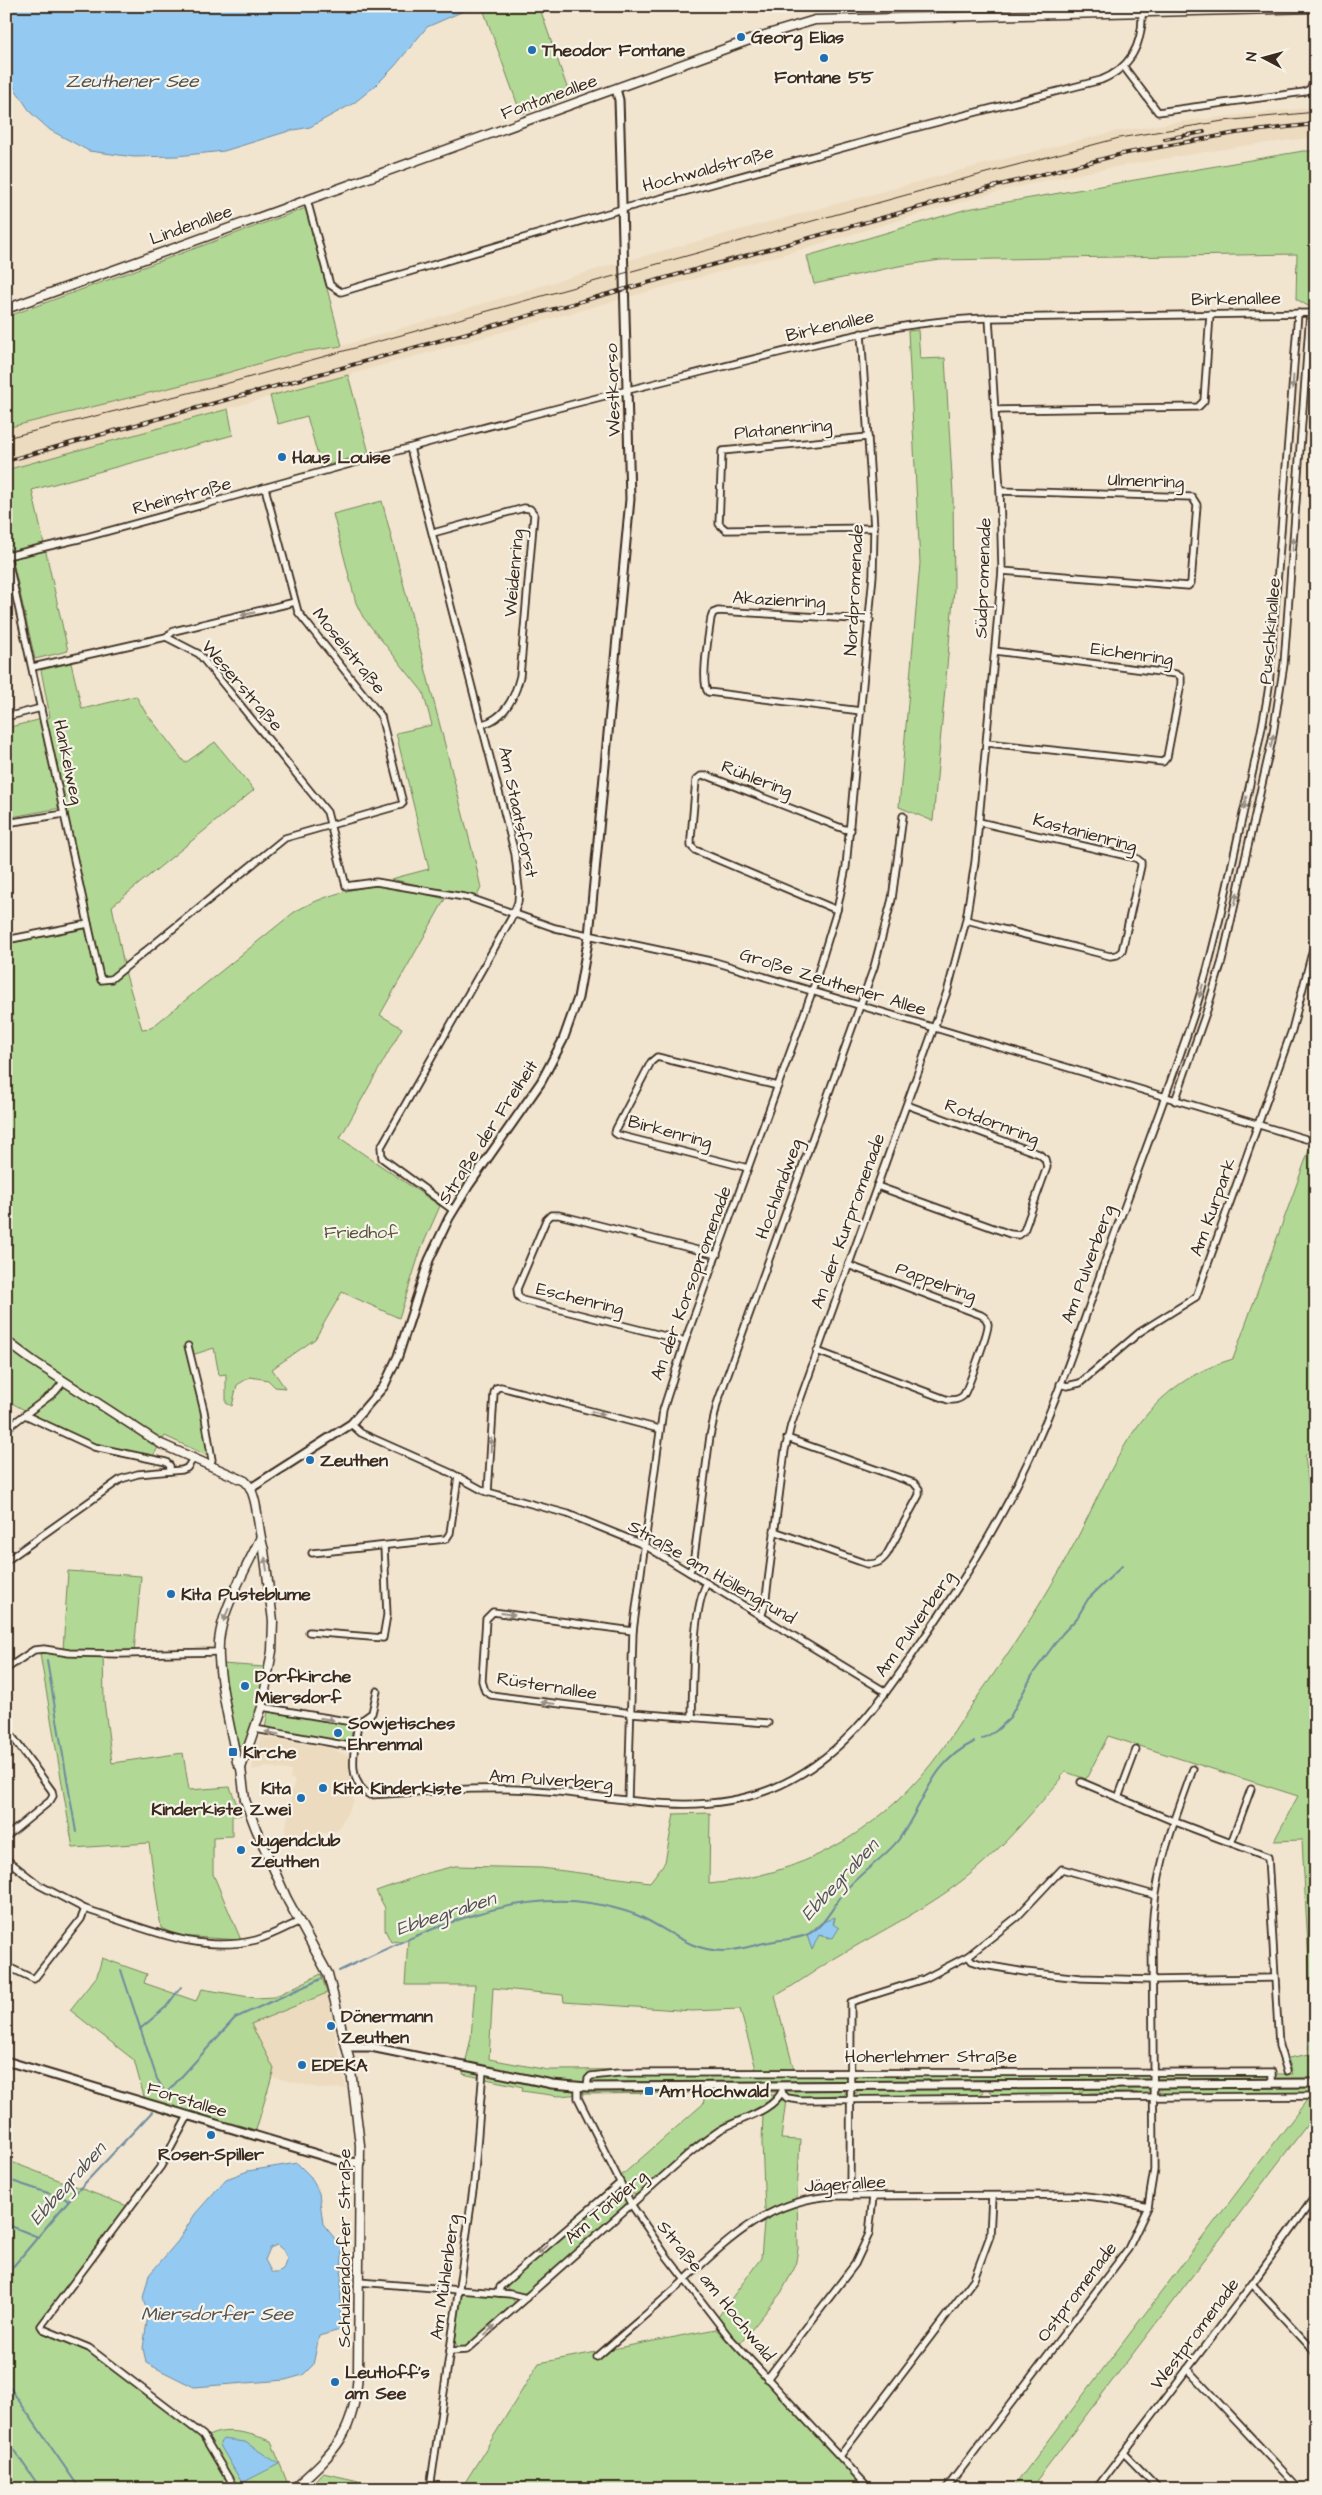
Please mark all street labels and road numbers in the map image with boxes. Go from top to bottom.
street label: Fontaneallee [497,68,601,126]
street label: Hochwaldstraße [640,139,777,199]
street label: Lindenallee [146,198,236,252]
street label: Birkenallee [1191,286,1281,312]
street label: Birkenallee [784,304,877,348]
street label: Westkorso [599,343,627,437]
street label: Platanenring [733,412,833,447]
street label: Ulmenring [1107,467,1185,496]
street label: Rheinstraße [130,471,234,521]
street label: Südpromenade [968,517,998,639]
street label: Nordpromenade [838,523,870,656]
street label: Weidenring [498,528,531,618]
street label: Puschkinallee [1253,576,1287,685]
street label: Akazienring [732,585,826,616]
street label: Moselstraße [306,603,392,700]
street label: Weserstraße [195,635,289,737]
street label: Eichenring [1089,636,1175,673]
street label: Hankelweg [46,717,89,807]
street label: Am Staatsforst [492,744,544,880]
street label: Rühlering [717,754,796,805]
street label: Kastanienring [1030,807,1140,860]
street label: Große Zeuthener Allee [737,942,930,1022]
street label: Straße der Freiheit [432,1054,544,1209]
street label: Rotdornring [941,1093,1043,1152]
street label: Birkenring [625,1109,715,1156]
street label: An der Kurpromenade [805,1130,891,1312]
street label: Hochlandweg [749,1135,810,1243]
street label: Am Kurpark [1184,1154,1242,1260]
street label: An der Korsopromenade [644,1182,738,1384]
street label: Am Pulverberg [1055,1201,1122,1327]
street label: Pappelring [892,1256,980,1309]
street label: Eschenring [533,1276,627,1323]
street label: Straße am Höllengrund [623,1514,801,1631]
street label: Am Pulverberg [869,1566,962,1683]
street label: Rüsternallee [495,1666,599,1706]
street label: Am Pulverberg [488,1763,614,1798]
street label: Hoherlehmer Straße [845,2044,1017,2069]
street label: Forstallee [144,2076,231,2124]
street label: Schulzendorfer Straße [332,2148,357,2347]
street label: Am Tonberg [559,2164,653,2251]
street label: Jägerallee [803,2169,887,2200]
street label: Am Mühlenberg [424,2213,467,2341]
street label: Straße am Hochwald [651,2215,781,2367]
street label: Ostpromenade [1031,2237,1123,2347]
street label: Westpromenade [1145,2273,1245,2395]

